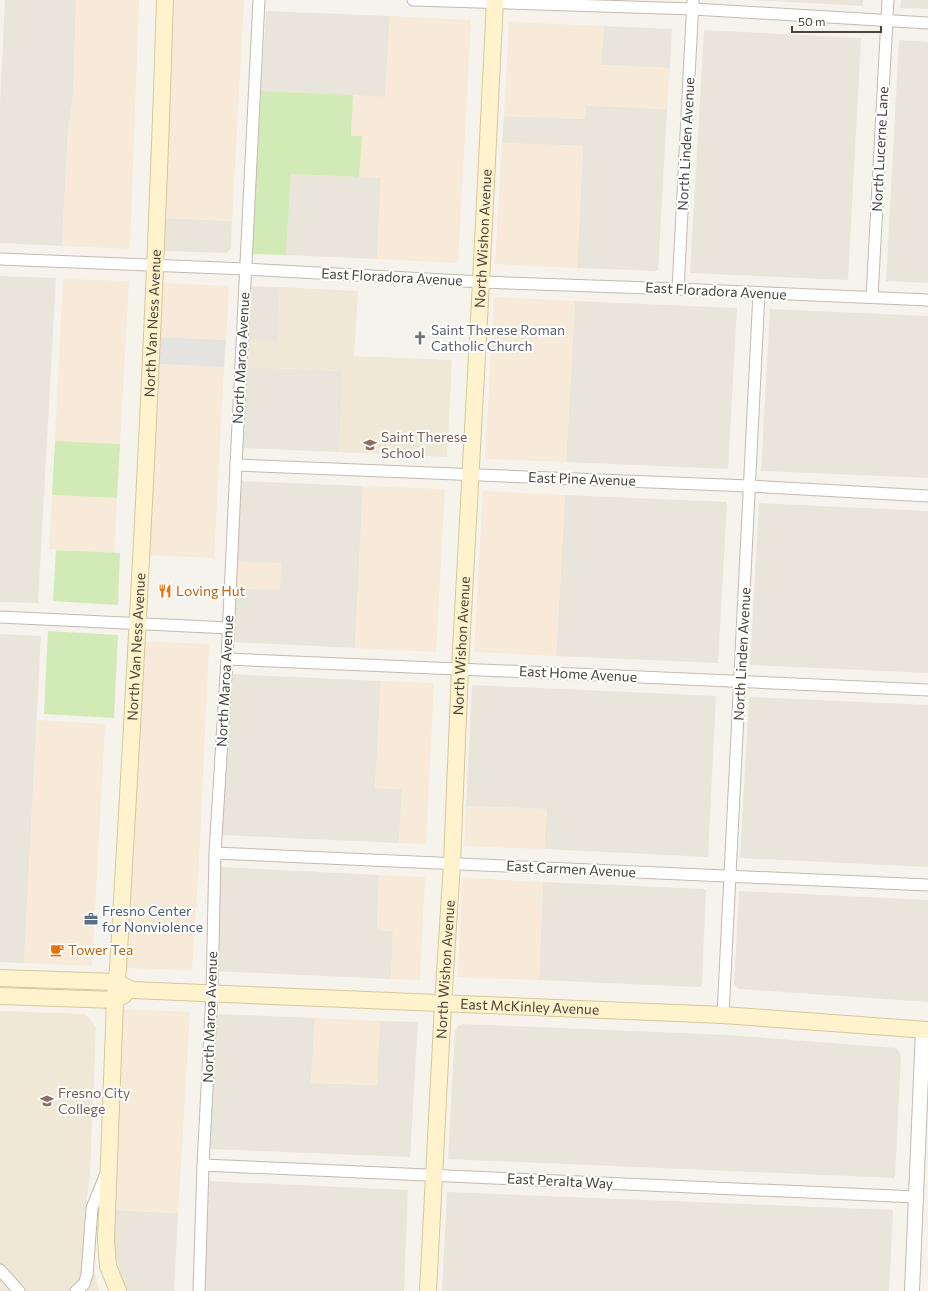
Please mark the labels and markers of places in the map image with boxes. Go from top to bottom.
place label: Saint Therese Roman Catholic Church [431,321,565,354]
church icon: Saint Therese Roman Catholic Church [412,330,428,346]
place label: Saint Therese School [381,428,467,461]
school or university icon: Saint Therese School [362,437,378,453]
place label: Loving Hut [176,582,246,599]
restaurant icon: Loving Hut [157,583,173,599]
place label: Fresno Center for Nonviolence [102,902,203,935]
office icon: Fresno Center for Nonviolence [83,911,99,927]
place label: Tower Tea [68,941,133,958]
cafe icon: Tower Tea [49,942,65,958]
place label: Fresno City College [58,1084,130,1117]
school or university icon: Fresno City College [39,1093,55,1109]

